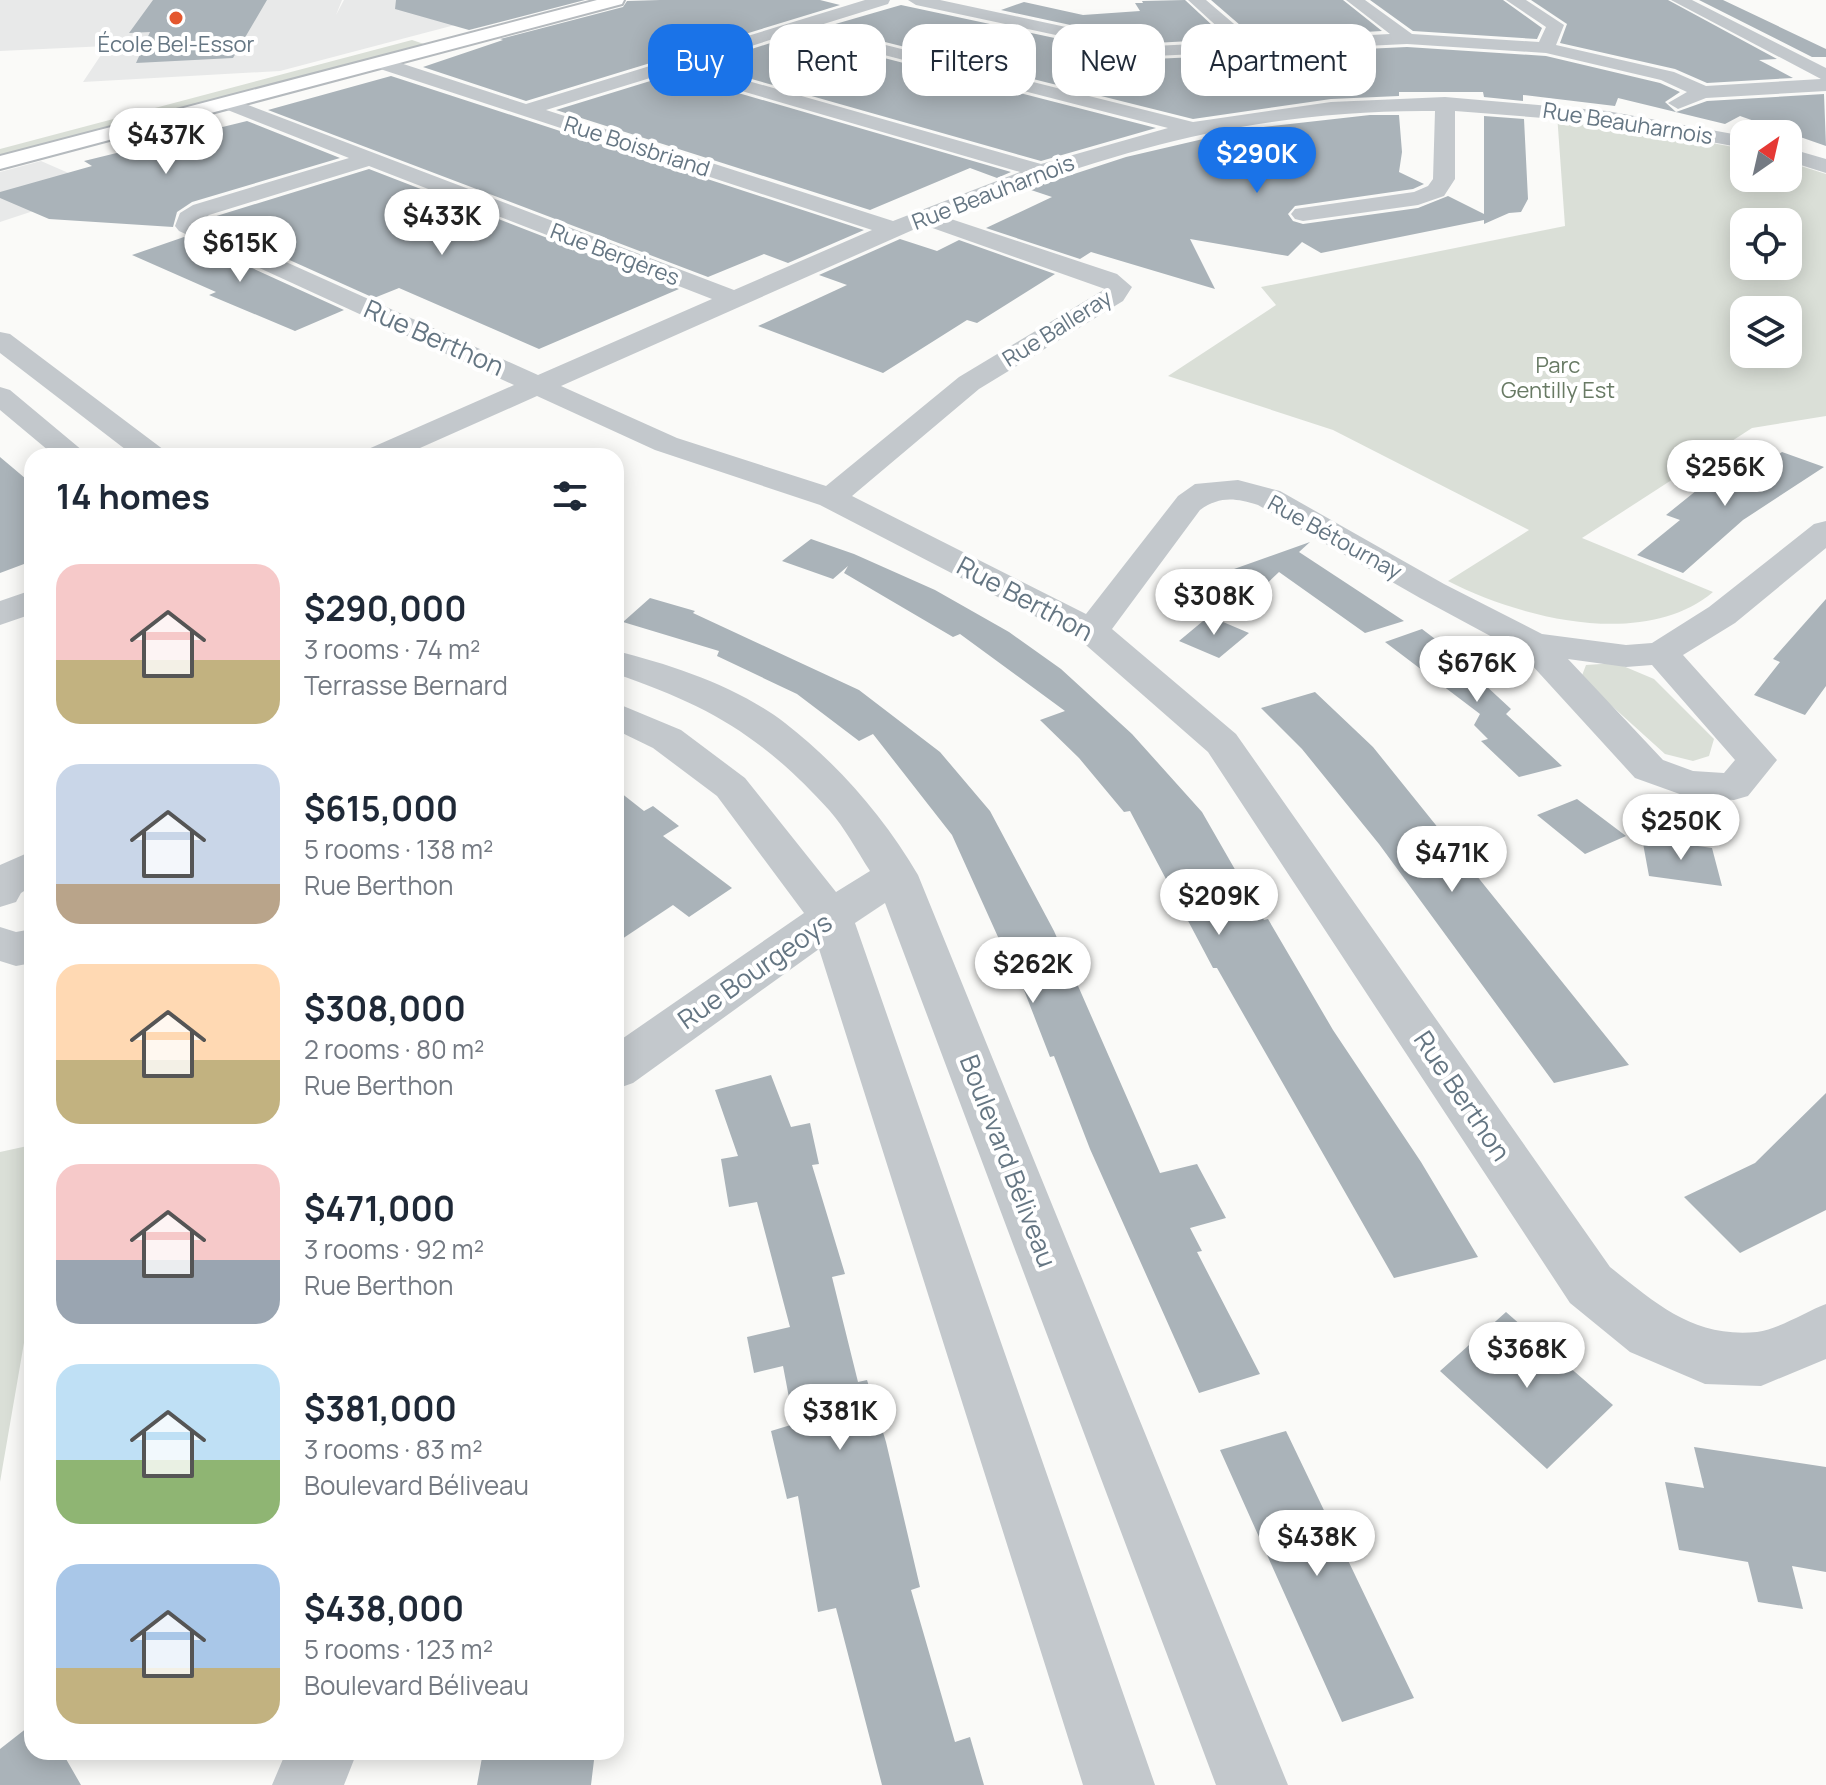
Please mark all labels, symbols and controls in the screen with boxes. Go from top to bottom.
marker: École Bel-Essor [167,9,185,27]
chip: Buy [648,24,753,96]
chip: Rent [769,24,886,96]
chip: Filters [902,24,1036,96]
chip: New [1052,24,1165,96]
chip: Apartment [1181,24,1376,96]
place label: École Bel-Essor [97,29,255,59]
street label: Rue Beauharnois [1541,95,1715,151]
pin: $437K [110,108,222,176]
street label: Rue Boisbriand [560,108,714,184]
text: $437K [127,116,205,152]
north arrow [1730,120,1802,192]
map controls [1730,120,1802,368]
pin: $290K [1201,127,1313,195]
text: $290K [1216,135,1298,171]
street label: Rue Beauharnois [908,147,1078,237]
pin: $433K [386,189,498,257]
text: $433K [402,197,482,233]
button: locate [1730,208,1802,280]
pin: $615K [184,216,296,284]
street label: Rue Bergères [546,216,684,292]
text: $615K [202,224,278,260]
street label: Rue Balleray [997,282,1118,373]
street label: Rue Berthon [359,290,510,384]
button: layers [1730,296,1802,368]
park label: Parc Gentilly Est [1501,350,1615,405]
pin: $256K [1669,440,1781,508]
text: $256K [1685,448,1765,484]
text: 14 homes [56,473,210,519]
icon: filters [548,474,592,518]
street label: Rue Bétournay [1262,488,1408,586]
street label: Rue Berthon [951,547,1100,649]
pin: $308K [1158,569,1270,637]
text: $308K [1173,577,1255,613]
text: $290,000 [304,585,467,631]
icon: home [120,596,216,692]
text: 3 rooms · 74 m² [304,631,480,667]
pin: $676K [1421,636,1533,704]
text: $676K [1437,644,1517,680]
text: Terrasse Bernard [304,667,508,703]
text: $615,000 [304,785,458,831]
pin: $250K [1625,794,1737,862]
icon: home [120,796,216,892]
text: $250K [1641,802,1721,838]
pin: $471K [1396,826,1508,894]
text: 5 rooms · 138 m² [304,831,493,867]
text: $471K [1415,834,1489,870]
text: Rue Berthon [304,867,453,903]
pin: $209K [1163,869,1275,937]
text: $209K [1178,877,1260,913]
street label: Rue Bourgeoys [670,904,839,1037]
pin: $262K [977,937,1089,1005]
text: $262K [993,945,1073,981]
text: $308,000 [304,985,466,1031]
icon: home [120,996,216,1092]
street label: Rue Berthon [1406,1023,1520,1167]
text: 2 rooms · 80 m² [304,1031,484,1067]
street label: Boulevard Béliveau [952,1049,1066,1272]
text: Rue Berthon [304,1067,453,1103]
text: $471,000 [304,1185,455,1231]
icon: home [120,1196,216,1292]
text: 3 rooms · 92 m² [304,1231,484,1267]
text: Rue Berthon [304,1267,453,1303]
pin: $368K [1471,1322,1583,1390]
text: $368K [1487,1330,1567,1366]
pin: $381K [784,1384,896,1452]
text: $381,000 [304,1385,457,1431]
text: $381K [802,1392,878,1428]
icon: home [120,1396,216,1492]
text: 3 rooms · 83 m² [304,1431,483,1467]
text: Boulevard Béliveau [304,1467,529,1503]
pin: $438K [1261,1510,1373,1578]
text: $438K [1277,1518,1357,1554]
text: $438,000 [304,1585,464,1631]
icon: home [120,1596,216,1692]
text: 5 rooms · 123 m² [304,1631,493,1667]
text: Boulevard Béliveau [304,1667,529,1703]

